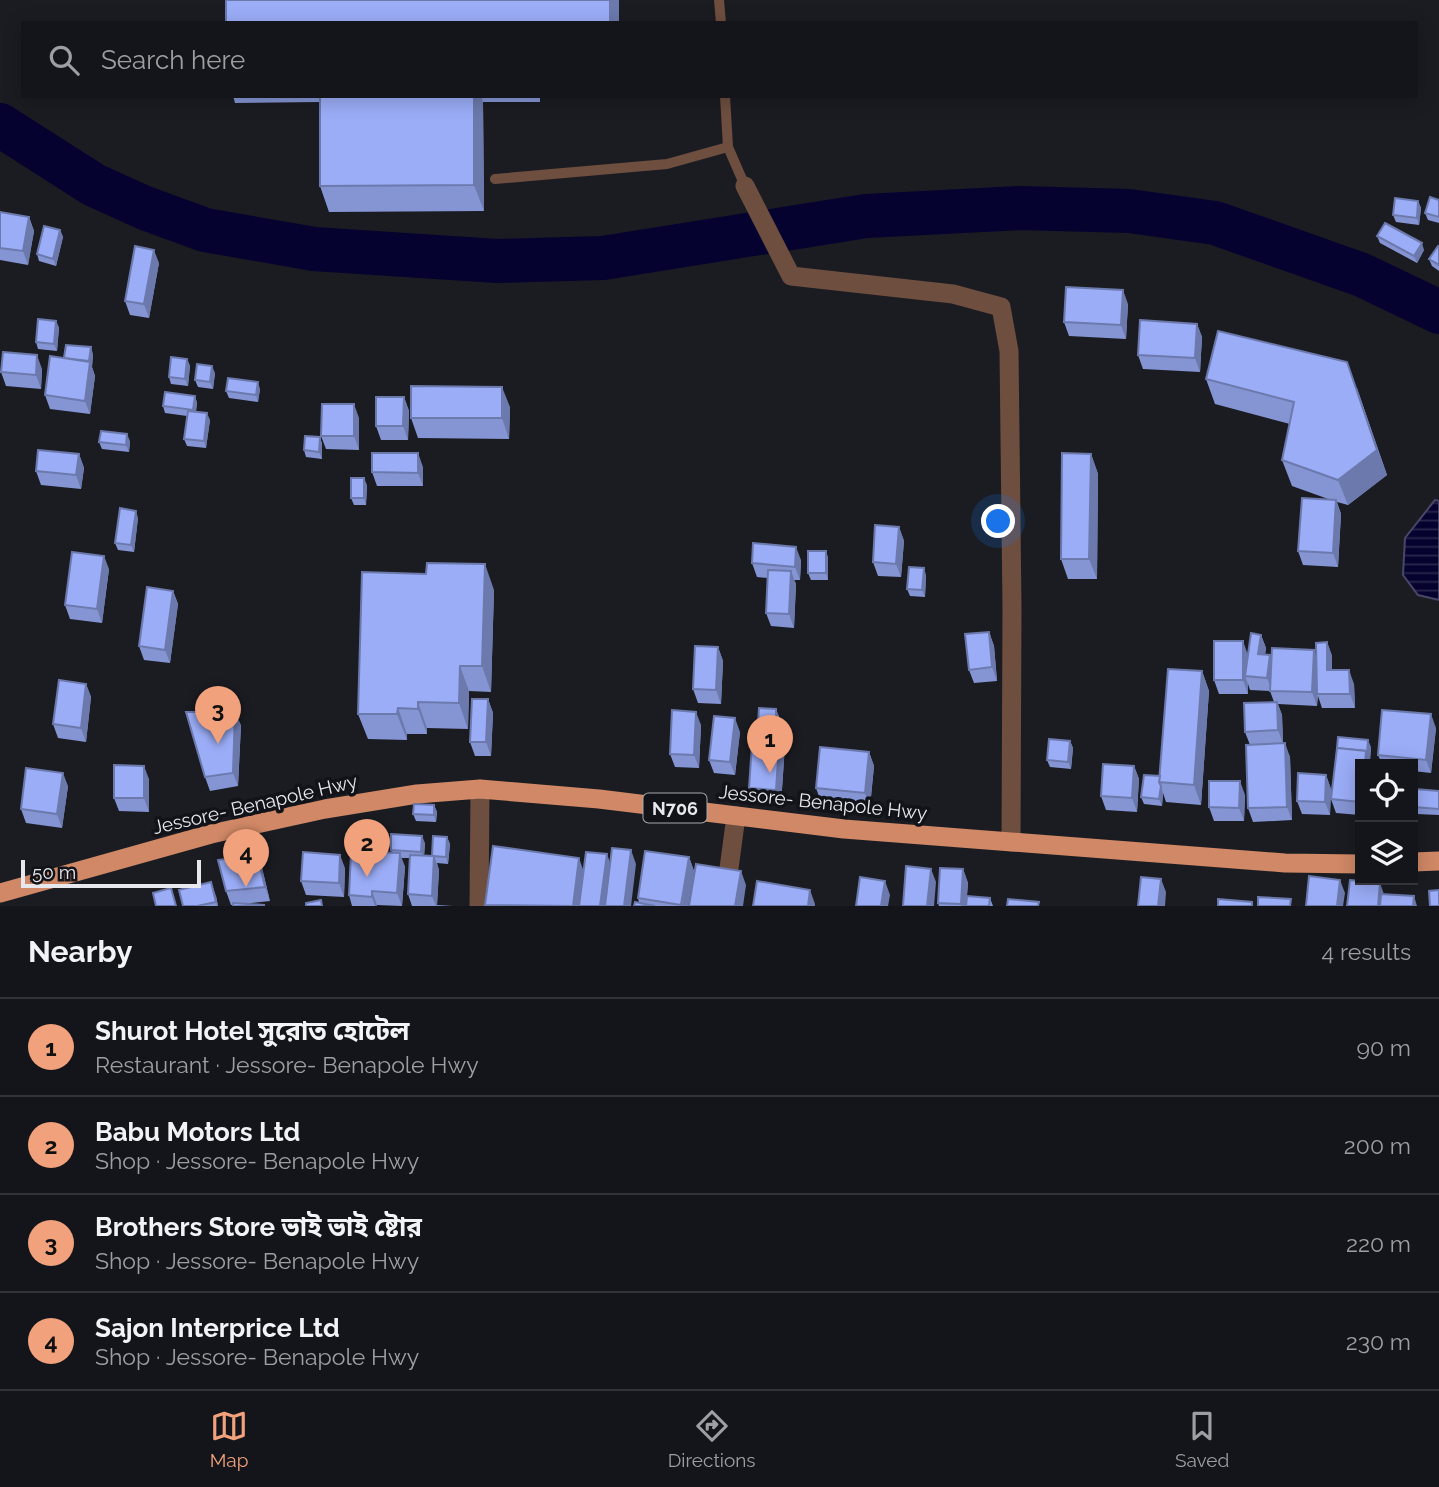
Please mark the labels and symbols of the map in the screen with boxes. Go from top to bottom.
your location [981,504,1015,538]
pin: 3 [195,686,241,744]
pin: 1 [747,715,793,773]
street label: Jessore- Benapole Hwy [151,770,359,838]
street label: Jessore- Benapole Hwy [718,780,928,824]
road number: N706 [644,794,706,822]
pin: 2 [344,819,390,877]
pin: 4 [223,829,269,887]
scale bar [21,857,201,889]

